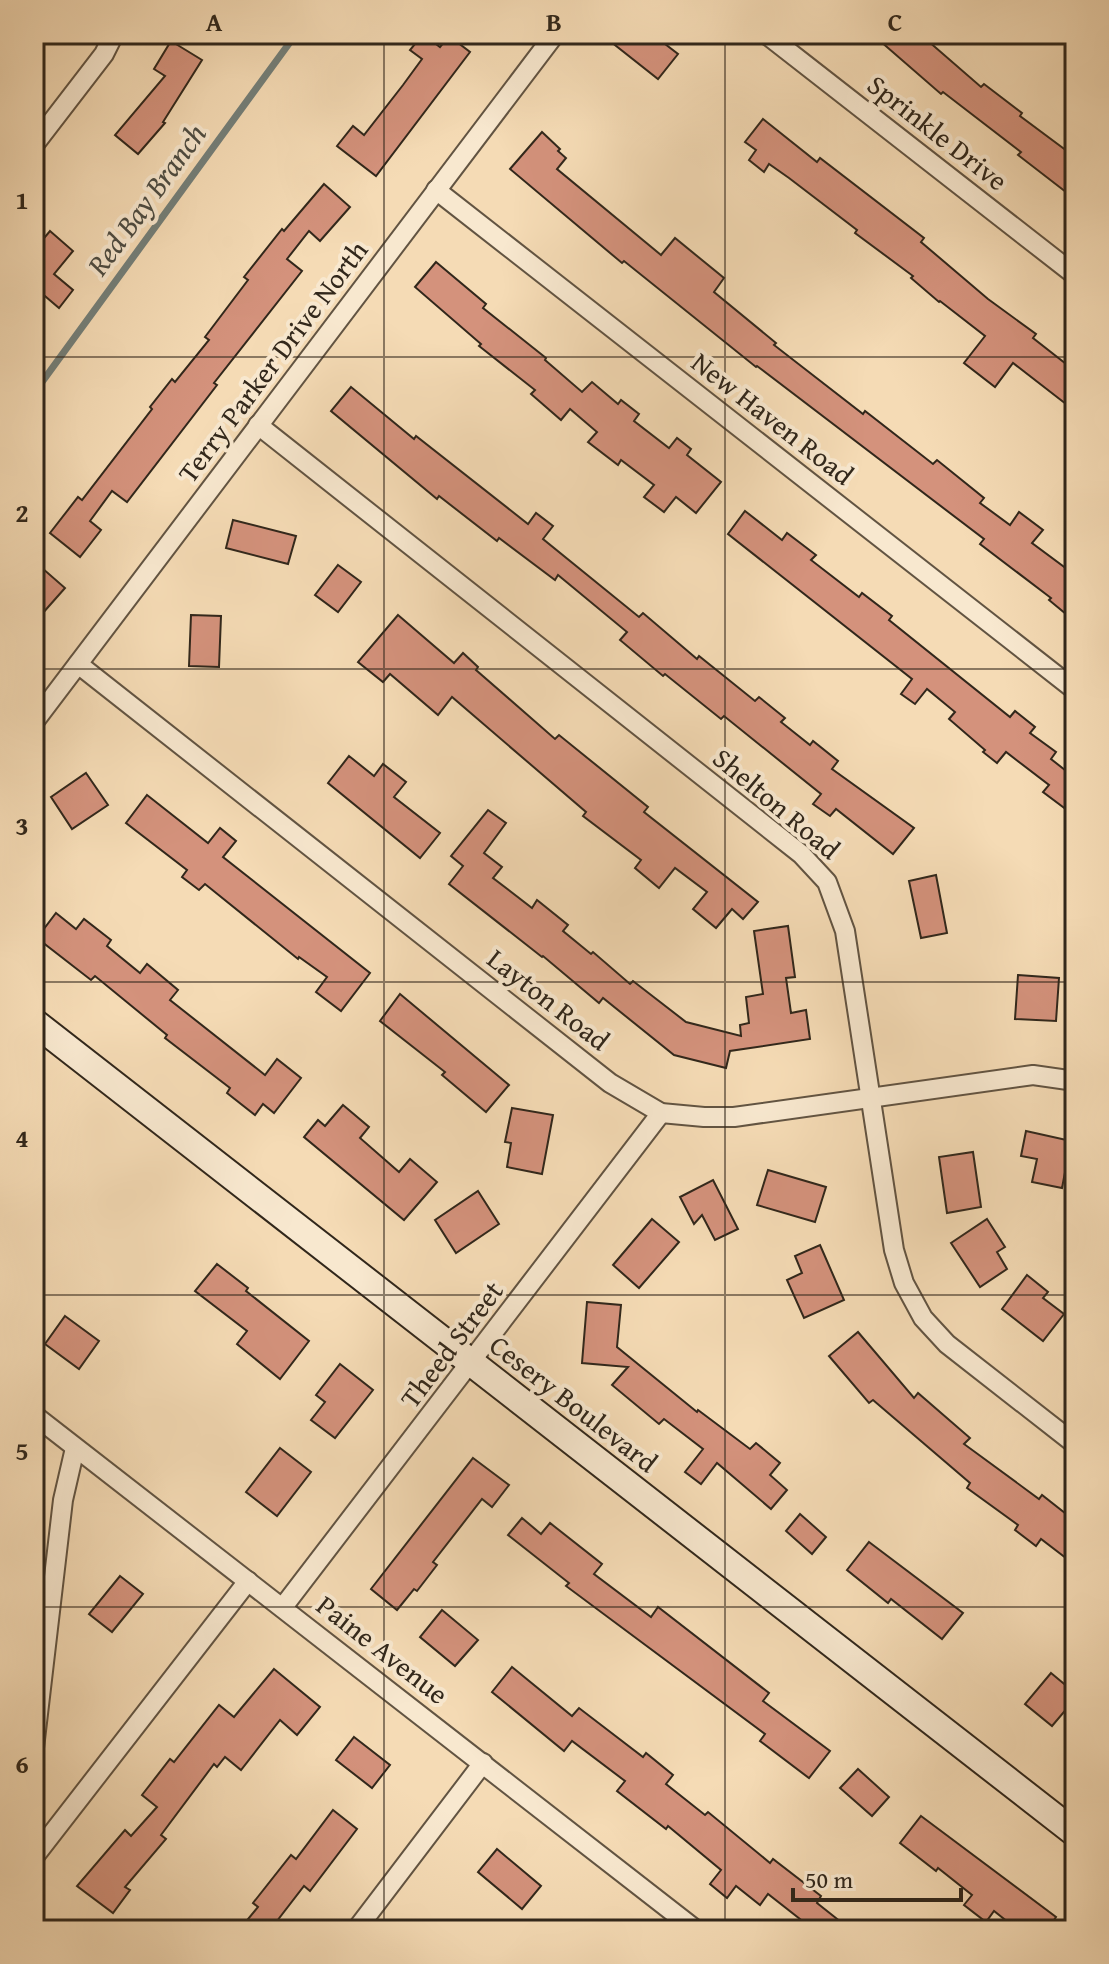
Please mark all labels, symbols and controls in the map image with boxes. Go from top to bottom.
text: A [206,2,223,41]
text: B [546,2,562,41]
text: C [888,2,902,41]
street label: Sprinkle Drive [859,64,1017,200]
water label: Red Bay Branch [75,114,216,285]
text: 1 [15,180,29,219]
street label: Terry Parker Drive North [167,231,377,491]
street label: New Haven Road [683,342,863,494]
text: 2 [15,493,29,532]
street label: Shelton Road [704,737,850,869]
text: 3 [15,806,29,845]
street label: Layton Road [479,938,619,1060]
text: 4 [15,1118,29,1157]
street label: Theed Street [390,1272,512,1416]
street label: Cesery Boulevard [481,1324,667,1482]
text: 5 [15,1431,29,1470]
street label: Paine Avenue [308,1584,458,1714]
text: 6 [15,1744,29,1783]
scale bar [793,1852,961,1902]
text: 50 m [805,1862,853,1897]

